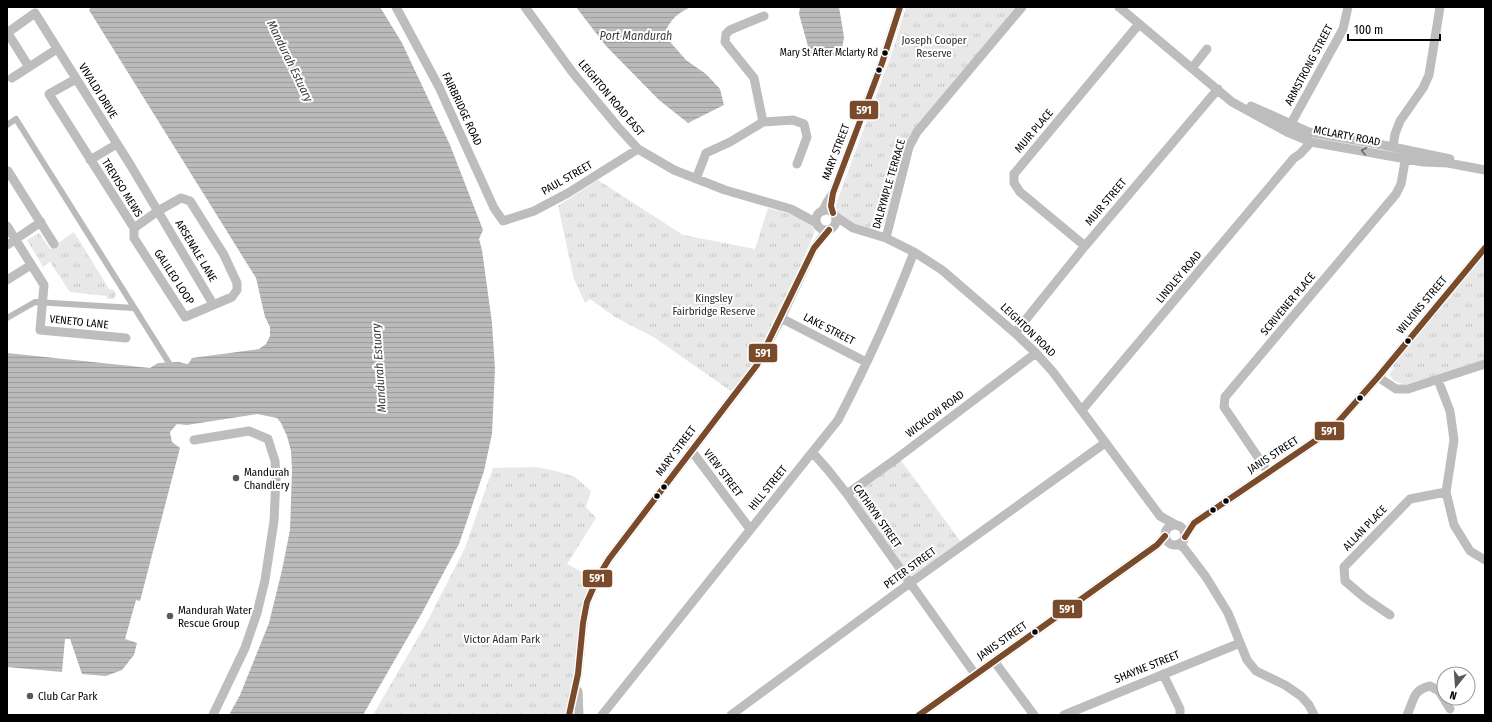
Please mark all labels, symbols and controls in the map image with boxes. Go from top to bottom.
scale bar [1348,16,1440,42]
water label: Mandurah Estuary [264,18,316,105]
street label: ARMSTRONG STREET [1282,21,1336,108]
text: 100 m [1354,23,1383,37]
water label: Port Mandurah [600,29,672,43]
park label: Joseph Cooper Reserve [901,34,967,60]
place label: Mary St After Mclarty Rd [780,47,878,59]
marker: Mary St After Mclarty Rd [880,48,890,58]
street label: LEIGHTON ROAD EAST [575,57,647,139]
street label: VIVALDI DRIVE [76,61,120,121]
unlabelled marker [874,65,884,75]
street label: FAIRBRIDGE ROAD [439,70,485,148]
line badge: 591 [849,100,879,120]
text: 591 [856,104,872,117]
street label: MUIR PLACE [1012,107,1056,155]
street label: MARY STREET [819,121,853,182]
street label: MCLARTY ROAD [1312,123,1382,149]
street label: DALRYMPLE TERRACE [870,138,908,230]
one-way arrow [1360,148,1367,156]
street label: TREVISO MEWS [99,156,145,220]
street label: PAUL STREET [539,158,595,198]
street label: MUIR STREET [1083,175,1130,228]
street label: ARSENALE LANE [172,218,220,284]
street label: GALILEO LOOP [151,247,197,307]
street label: LINDLEY ROAD [1154,248,1204,306]
street label: SCRIVENER PLACE [1258,270,1318,338]
street label: WILKINS STREET [1394,273,1450,336]
park label: Kingsley Fairbridge Reserve [672,292,756,318]
street label: LEIGHTON ROAD [998,300,1058,360]
street label: LAKE STREET [801,311,858,348]
street label: VENETO LANE [49,312,109,332]
water label: Mandurah Estuary [369,322,389,413]
unlabelled marker [1403,336,1413,346]
line badge: 591 [748,343,778,363]
text: 591 [755,347,771,360]
street label: WICKLOW ROAD [903,388,967,440]
unlabelled marker [1355,393,1365,403]
line badge: 591 [1314,421,1345,441]
street label: MARY STREET [653,423,700,479]
text: 591 [1321,425,1337,438]
street label: JANIS STREET [1245,433,1302,476]
street label: VIEW STREET [701,447,746,500]
street label: HILL STREET [746,462,790,513]
place label: Mandurah Chandlery [244,466,289,492]
marker: Mandurah Chandlery [231,473,241,483]
unlabelled marker [659,482,669,492]
street label: CATHRYN STREET [850,482,904,551]
unlabelled marker [652,491,662,501]
unlabelled marker [1221,496,1231,506]
street label: ALLAN PLACE [1340,503,1390,553]
unlabelled marker [1208,505,1218,515]
street label: PETER STREET [881,544,939,591]
line badge: 591 [582,569,613,588]
text: 591 [589,572,605,585]
line badge: 591 [1052,599,1083,619]
text: 591 [1059,603,1075,616]
place label: Mandurah Water Rescue Group [178,604,252,630]
marker: Mandurah Water Rescue Group [165,611,175,621]
street label: JANIS STREET [974,618,1030,663]
unlabelled marker [1030,627,1040,637]
park label: Victor Adam Park [464,633,541,646]
street label: SHAYNE STREET [1113,648,1182,686]
north arrow [1436,666,1476,706]
text: N [1448,688,1458,702]
place label: Club Car Park [38,690,98,703]
marker: Club Car Park [25,691,35,701]

